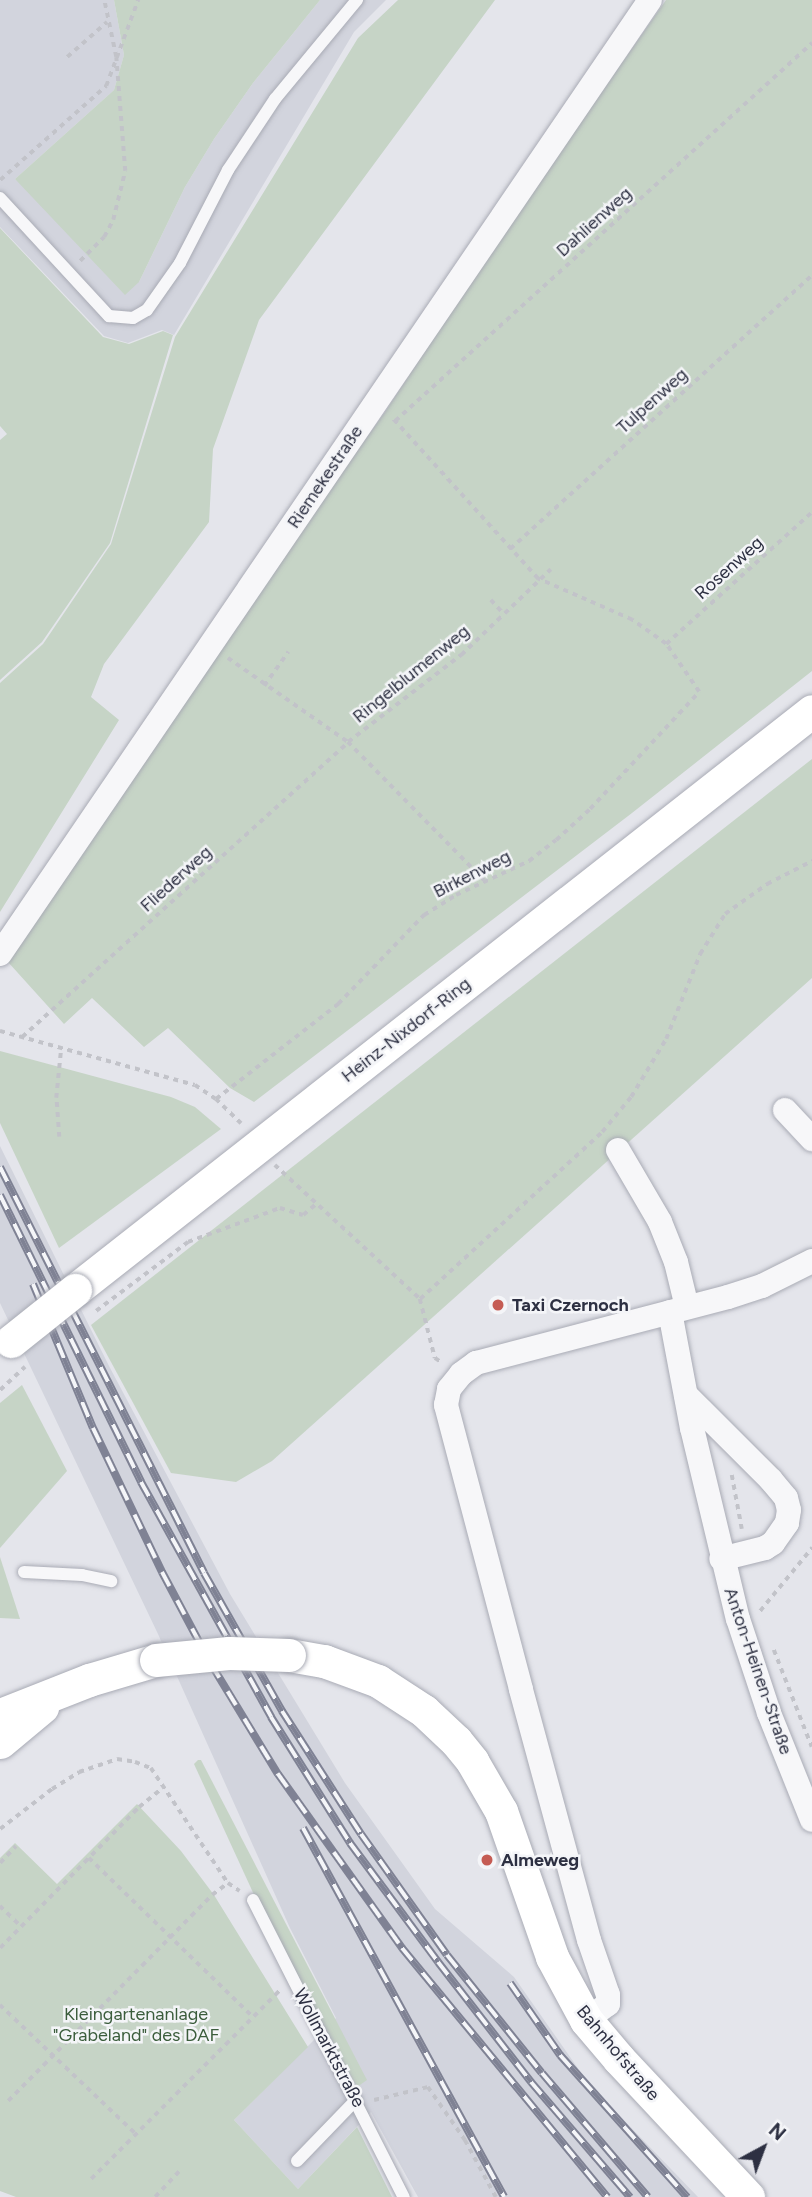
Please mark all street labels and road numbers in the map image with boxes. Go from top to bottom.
street label: Dahlienweg [552,183,636,261]
street label: Tulpenweg [612,364,692,438]
street label: Riemekestraße [283,422,367,532]
street label: Rosenweg [691,532,767,604]
street label: Ringelblumenweg [348,620,474,728]
street label: Fliederweg [136,841,216,917]
street label: Birkenweg [430,845,514,903]
street label: Heinz-Nixdorf-Ring [337,973,475,1087]
street label: Anton-Heinen-Straße [719,1585,797,1757]
street label: Wollmarktstraße [289,1985,369,2111]
street label: Bahnhofstraße [572,2001,664,2105]

